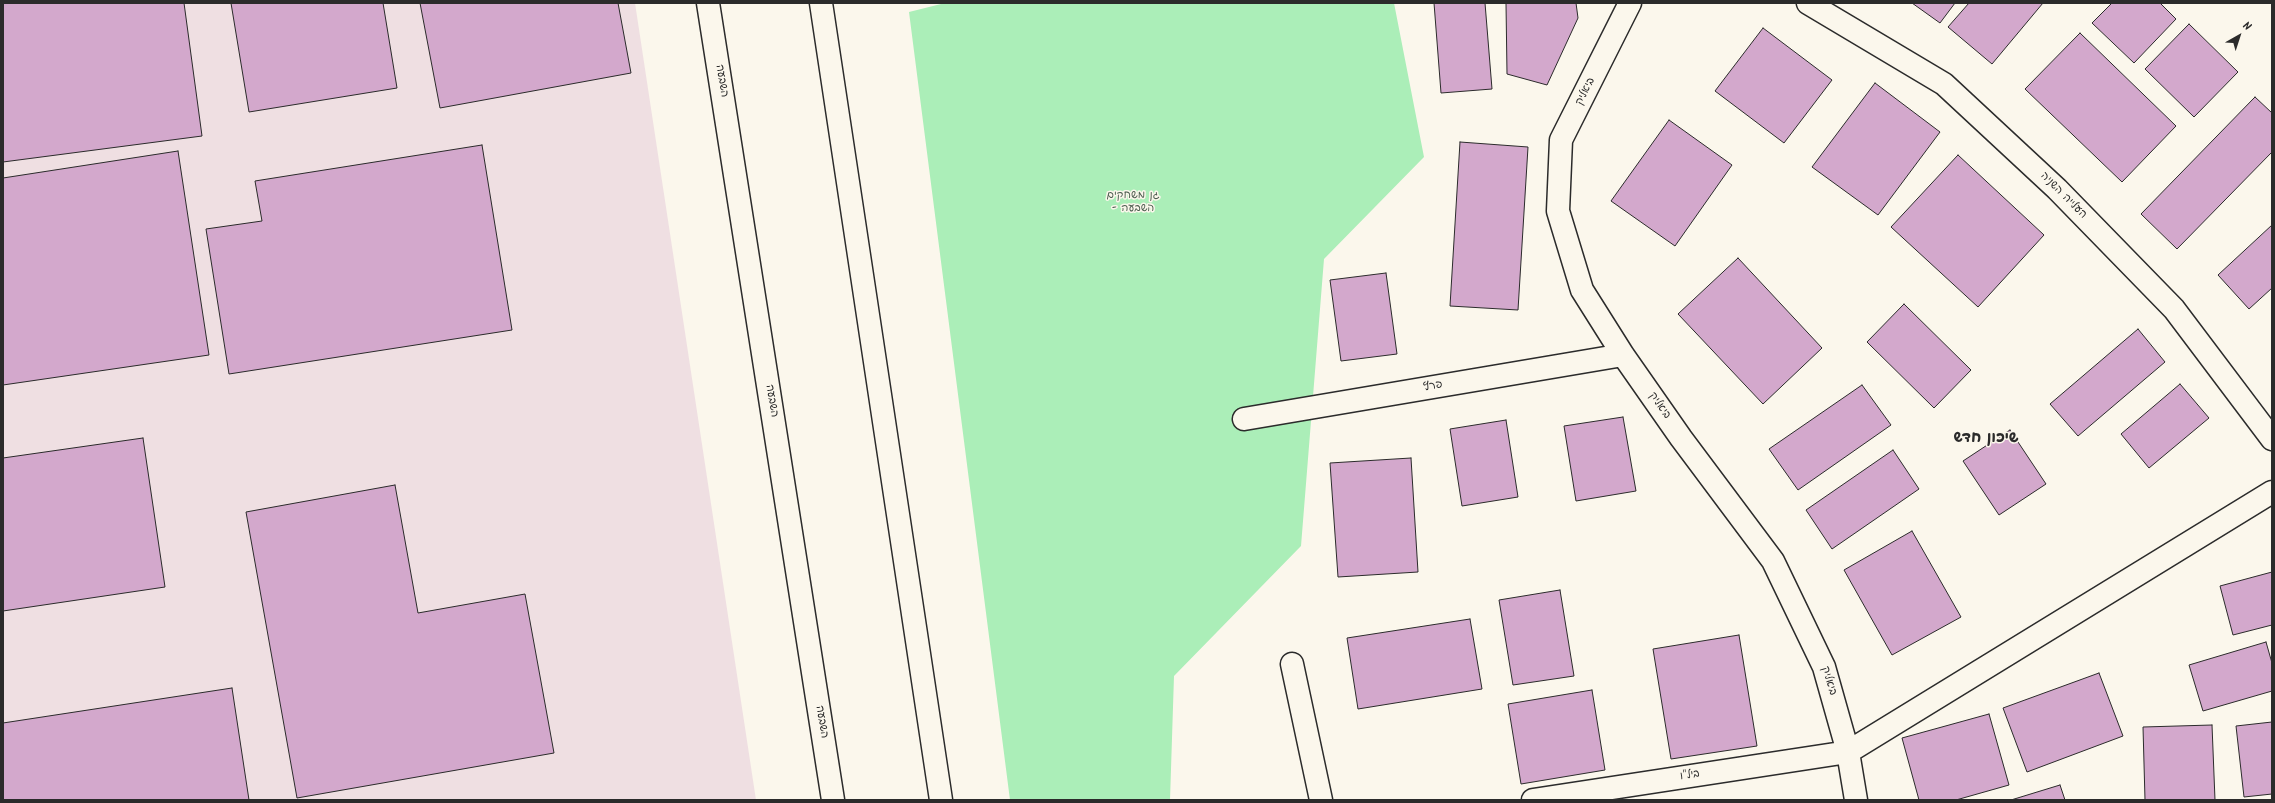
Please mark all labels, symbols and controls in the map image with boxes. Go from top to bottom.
north arrow [2219,16,2259,56]
text: N [2238,17,2255,36]
street label: השבעה [712,64,730,98]
street label: ביאליק [1573,76,1599,108]
street label: העלייה השניה [2037,170,2089,222]
park label: גן משחקים - השבעה [1106,189,1160,215]
street label: פרץ [1422,379,1444,395]
street label: השבעה [762,384,780,418]
street label: ביאליק [1645,390,1673,422]
district label: שיכון חדש [1954,430,2018,448]
street label: ביאליק [1817,665,1839,697]
street label: השבעה [812,705,830,739]
street label: ביל"ו [1679,768,1701,784]

